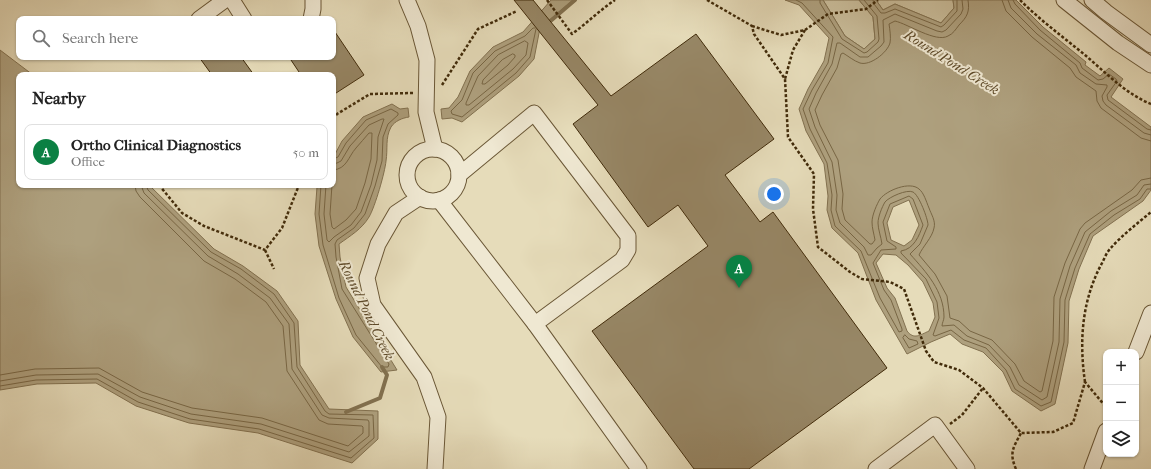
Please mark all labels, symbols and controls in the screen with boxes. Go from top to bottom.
search box [16,16,336,60]
water label: Round Pond Creek [900,26,1002,99]
icon: search [30,27,52,49]
text: Search here [62,29,138,47]
text: Nearby [32,88,86,108]
text: Ortho Clinical Diagnostics [71,136,241,154]
text: A [42,145,50,160]
text: 50 m [293,145,319,160]
text: Office [71,154,105,169]
your location [764,184,784,204]
pin: A [726,255,752,288]
water label: Round Pond Creek [335,257,398,363]
map controls [1103,349,1139,457]
button: + [1103,349,1139,385]
button: − [1103,385,1139,421]
button: layers [1103,421,1139,457]

